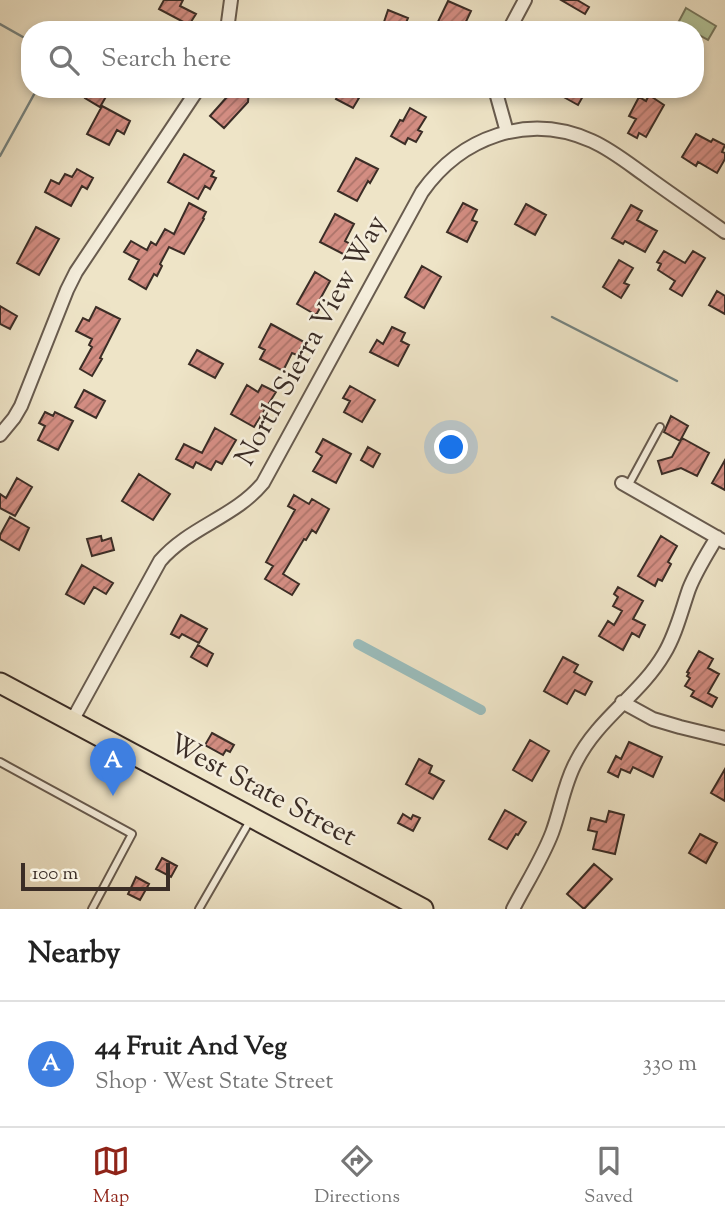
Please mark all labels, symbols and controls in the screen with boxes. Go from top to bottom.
search box [21,21,704,98]
icon: search [45,41,83,79]
text: Search here [101,41,231,78]
street label: North Sierra View Way [226,208,398,474]
your location [434,430,468,464]
street label: West State Street [161,725,363,858]
pin: A [90,738,136,796]
scale bar [21,860,170,892]
text: 100 m [32,861,78,888]
text: Nearby [28,933,120,976]
text: 44 Fruit And Veg [95,1029,287,1066]
text: A [42,1048,60,1081]
text: 330 m [643,1048,697,1081]
text: Shop · West State Street [95,1066,333,1099]
tab: Map [92,1142,130,1211]
tab: Directions [314,1142,400,1211]
tab: Saved [584,1142,633,1211]

